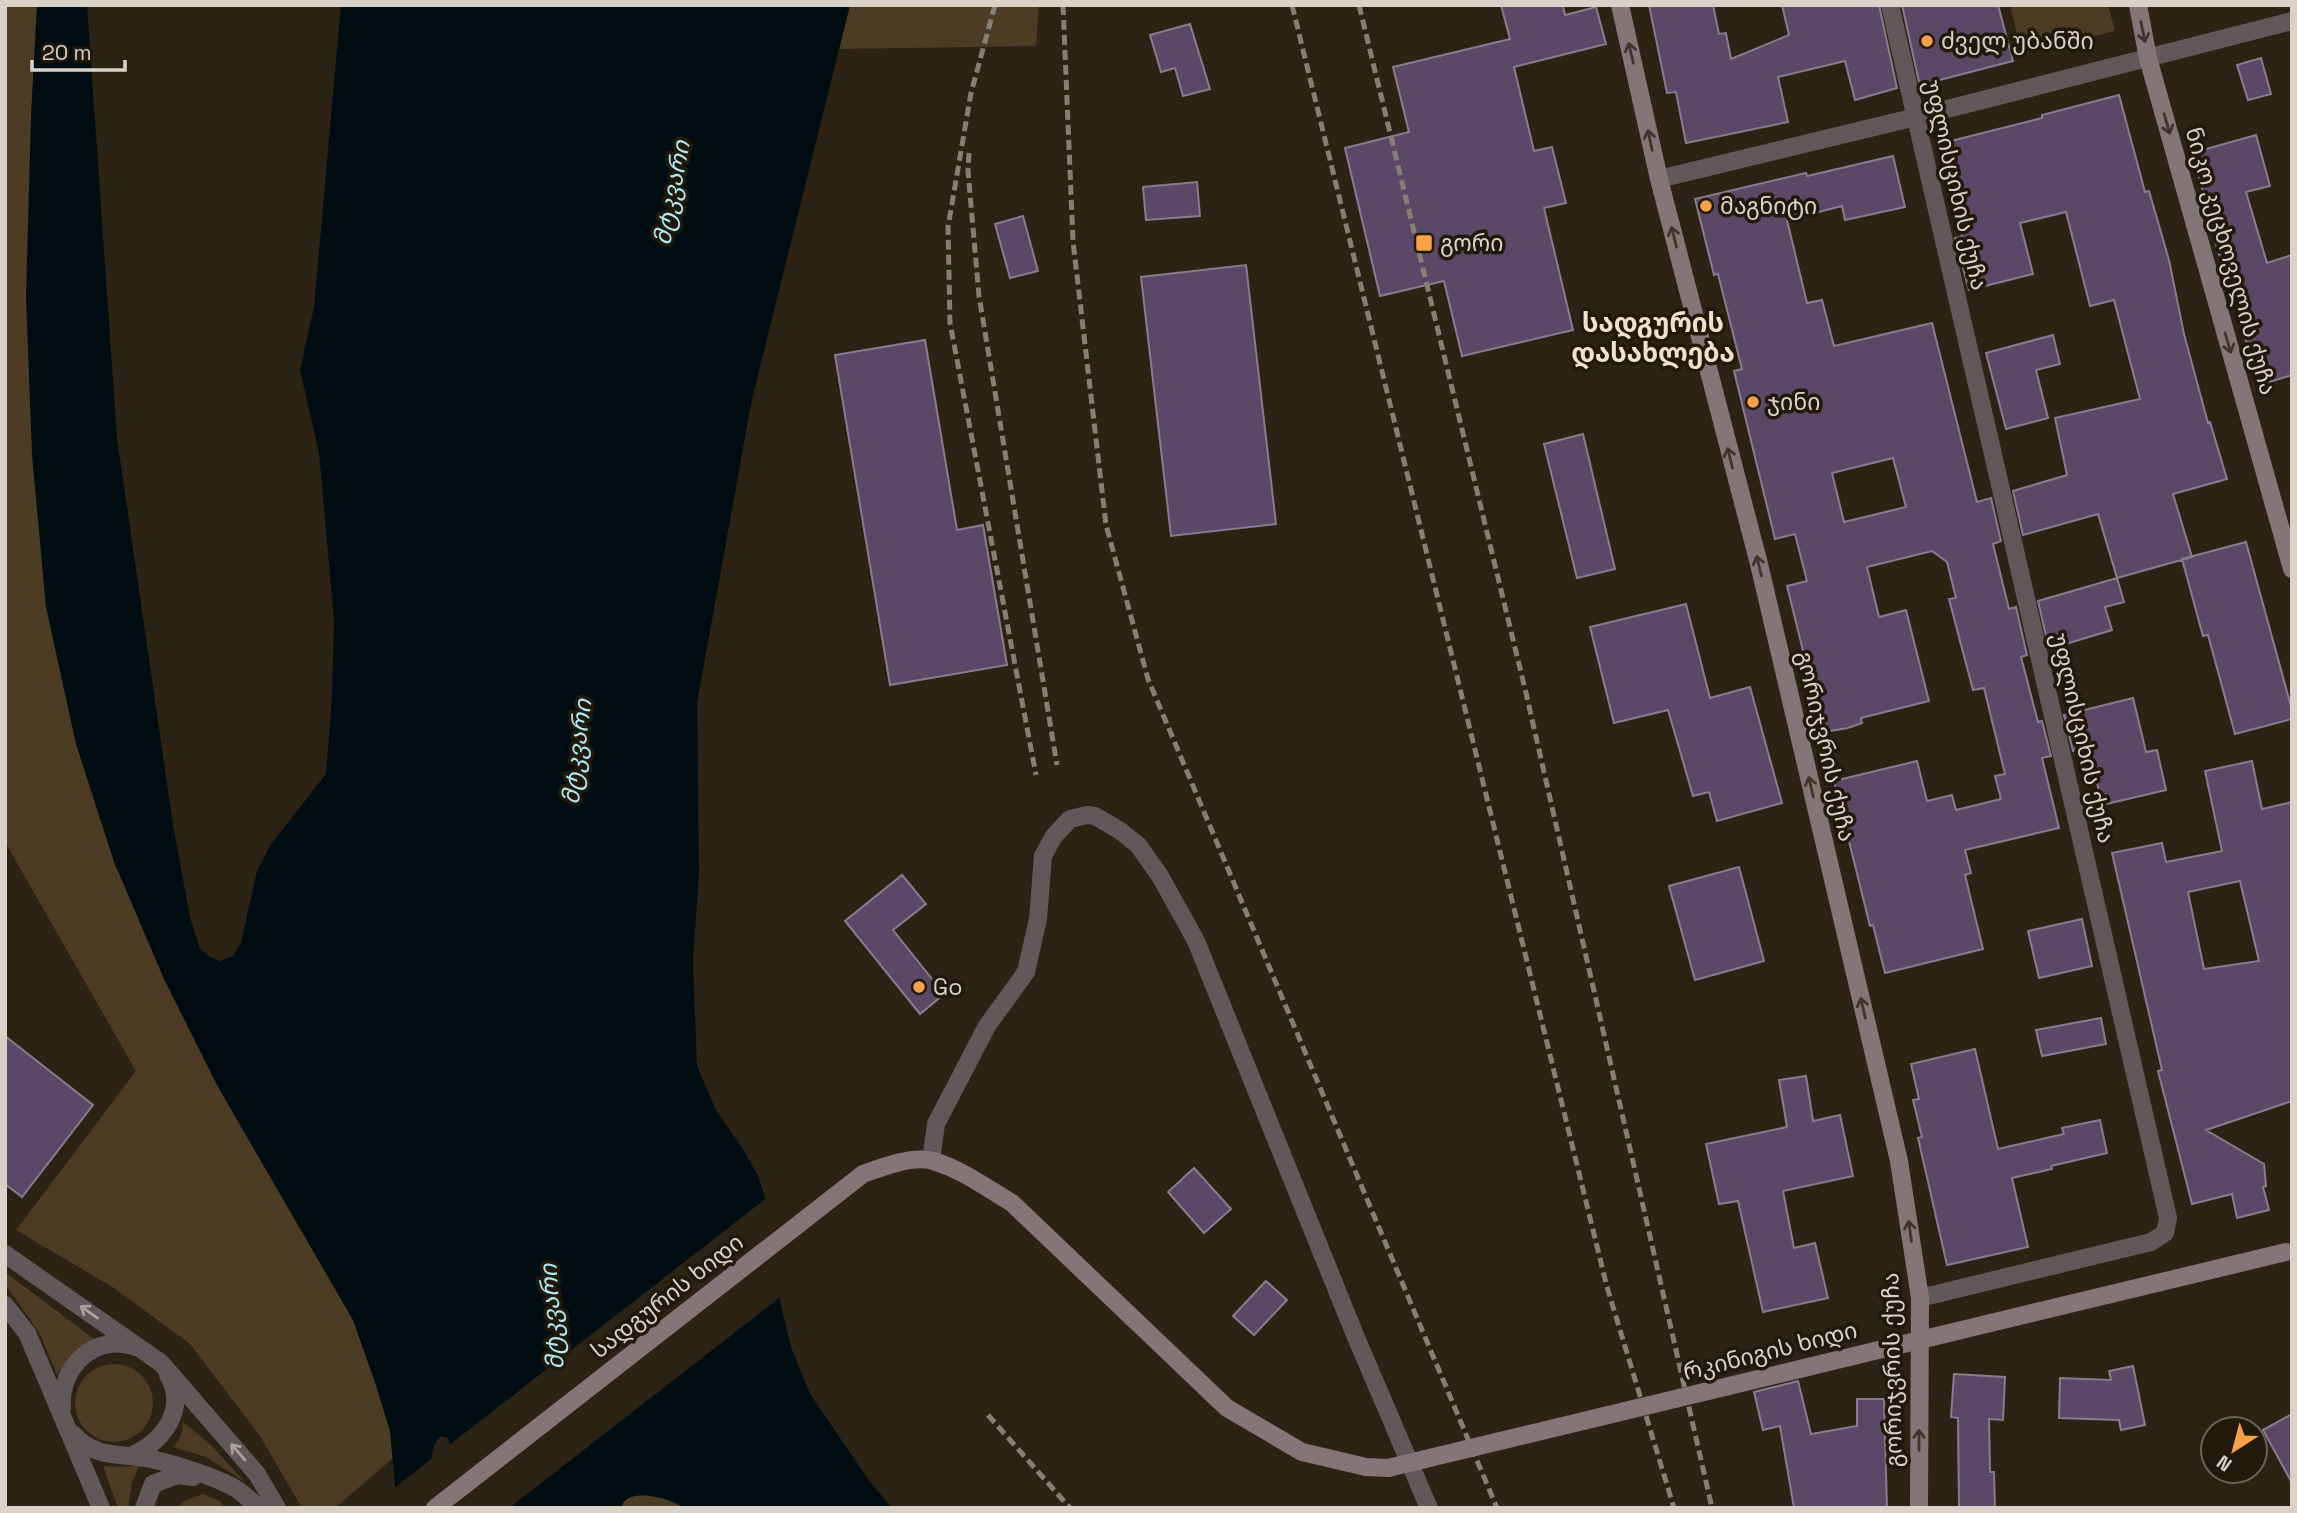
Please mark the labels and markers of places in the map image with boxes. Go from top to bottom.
place label: ძველ უბანში [1941,26,2094,56]
marker: ძველ უბანში [1919,33,1935,49]
place label: მაგნიტი [1720,191,1817,221]
marker: მაგნიტი [1698,198,1714,214]
place label: გორი [1440,228,1503,258]
marker: გორი [1414,233,1434,253]
place label: ჯინი [1767,387,1820,417]
marker: ჯინი [1745,394,1761,410]
place label: Go [933,972,962,1002]
marker: Go [911,979,927,995]

